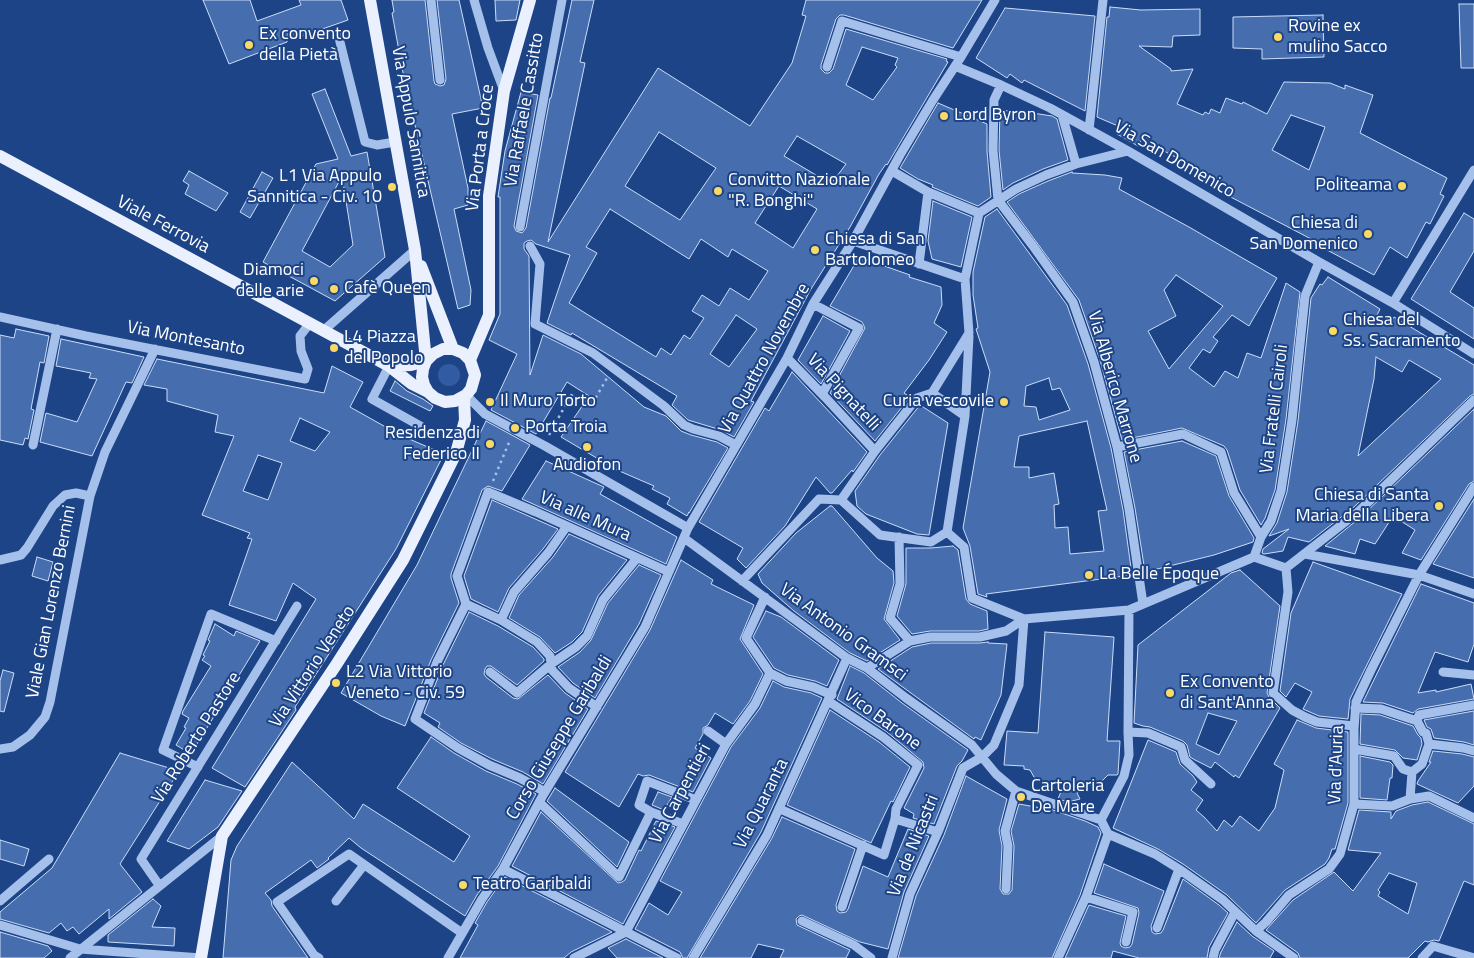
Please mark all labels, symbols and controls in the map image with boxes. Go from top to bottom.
place label: Rovine ex mulino Sacco [1288,16,1388,58]
place label: Ex convento della Pietà [259,24,351,66]
street label: Via Raffaele Cassitto [501,31,549,189]
marker: Rovine ex mulino Sacco [1272,31,1284,43]
marker: Ex convento della Pietà [243,39,255,51]
street label: Via Appulo Sannitica [386,45,434,199]
street label: Via Porta a Croce [462,83,500,213]
place label: Lord Byron [954,105,1036,127]
marker: Lord Byron [938,110,950,122]
street label: Via San Domenico [1110,117,1238,203]
place label: L1 Via Appulo Sannitica - Civ. 10 [247,166,382,208]
place label: Convitto Nazionale "R. Bonghi" [728,170,870,212]
place label: Politeama [1315,175,1392,197]
marker: Politeama [1396,180,1408,192]
marker: L1 Via Appulo Sannitica - Civ. 10 [386,181,398,193]
marker: Convitto Nazionale "R. Bonghi" [712,185,724,197]
street label: Viale Ferrovia [113,191,213,259]
place label: Chiesa di San Domenico [1249,213,1358,255]
marker: Chiesa di San Domenico [1362,228,1374,240]
place label: Chiesa di San Bartolomeo [825,229,925,272]
marker: Chiesa di San Bartolomeo [809,244,821,256]
place label: Diamoci delle arie [236,260,304,302]
marker: Diamoci delle arie [308,275,320,287]
place label: Cafè Queen [344,278,431,300]
street label: Via Quattro Novembre [715,280,815,438]
marker: Cafè Queen [328,283,340,295]
street label: Via Alberico Marrone [1082,309,1146,465]
place label: Chiesa del Ss. Sacramento [1343,310,1460,352]
street label: Via Montesanto [125,317,247,361]
marker: Chiesa del Ss. Sacramento [1327,325,1339,337]
place label: L4 Piazza del Popolo [344,327,423,369]
marker: L4 Piazza del Popolo [328,342,340,354]
street label: Via Fratelli Cairoli [1256,343,1294,475]
street label: Via Pignatelli [802,350,884,436]
place label: Il Muro Torto [500,391,596,413]
place label: Curia vescovile [883,391,994,413]
marker: Il Muro Torto [484,396,496,408]
marker: Curia vescovile [998,396,1010,408]
place label: Porta Troia [525,417,607,439]
marker: Porta Troia [509,422,521,434]
place label: Residenza di Federico II [385,423,480,466]
marker: Residenza di Federico II [484,438,496,450]
marker: Audiofon [581,441,593,453]
place label: Audiofon [553,455,621,477]
place label: Chiesa di Santa Maria della Libera [1295,485,1429,528]
street label: Via alle Mura [536,487,634,547]
marker: Chiesa di Santa Maria della Libera [1433,500,1445,512]
street label: Viale Gian Lorenzo Bernini [23,504,81,700]
place label: La Belle Époque [1099,564,1219,586]
marker: La Belle Époque [1083,569,1095,581]
street label: Via Antonio Gramsci [775,580,911,686]
street label: Via Vittorio Veneto [266,602,360,732]
street label: Corso Giuseppe Garibaldi [502,652,618,824]
place label: L2 Via Vittorio Veneto - Civ. 59 [346,662,465,704]
street label: Via Roberto Pastore [148,668,246,808]
place label: Ex Convento di Sant'Anna [1180,672,1274,714]
marker: L2 Via Vittorio Veneto - Civ. 59 [330,677,342,689]
street label: Vico Barone [839,685,925,755]
marker: Ex Convento di Sant'Anna [1164,687,1176,699]
street label: Via d'Auria [1325,725,1349,805]
street label: Via Carpentieri [646,740,716,848]
street label: Via Quaranta [730,755,794,853]
place label: Cartoleria De Mare [1031,776,1104,819]
marker: Cartoleria De Mare [1015,791,1027,803]
street label: Via de Nicastri [884,792,944,900]
place label: Teatro Garibaldi [473,874,591,896]
marker: Teatro Garibaldi [457,879,469,891]

